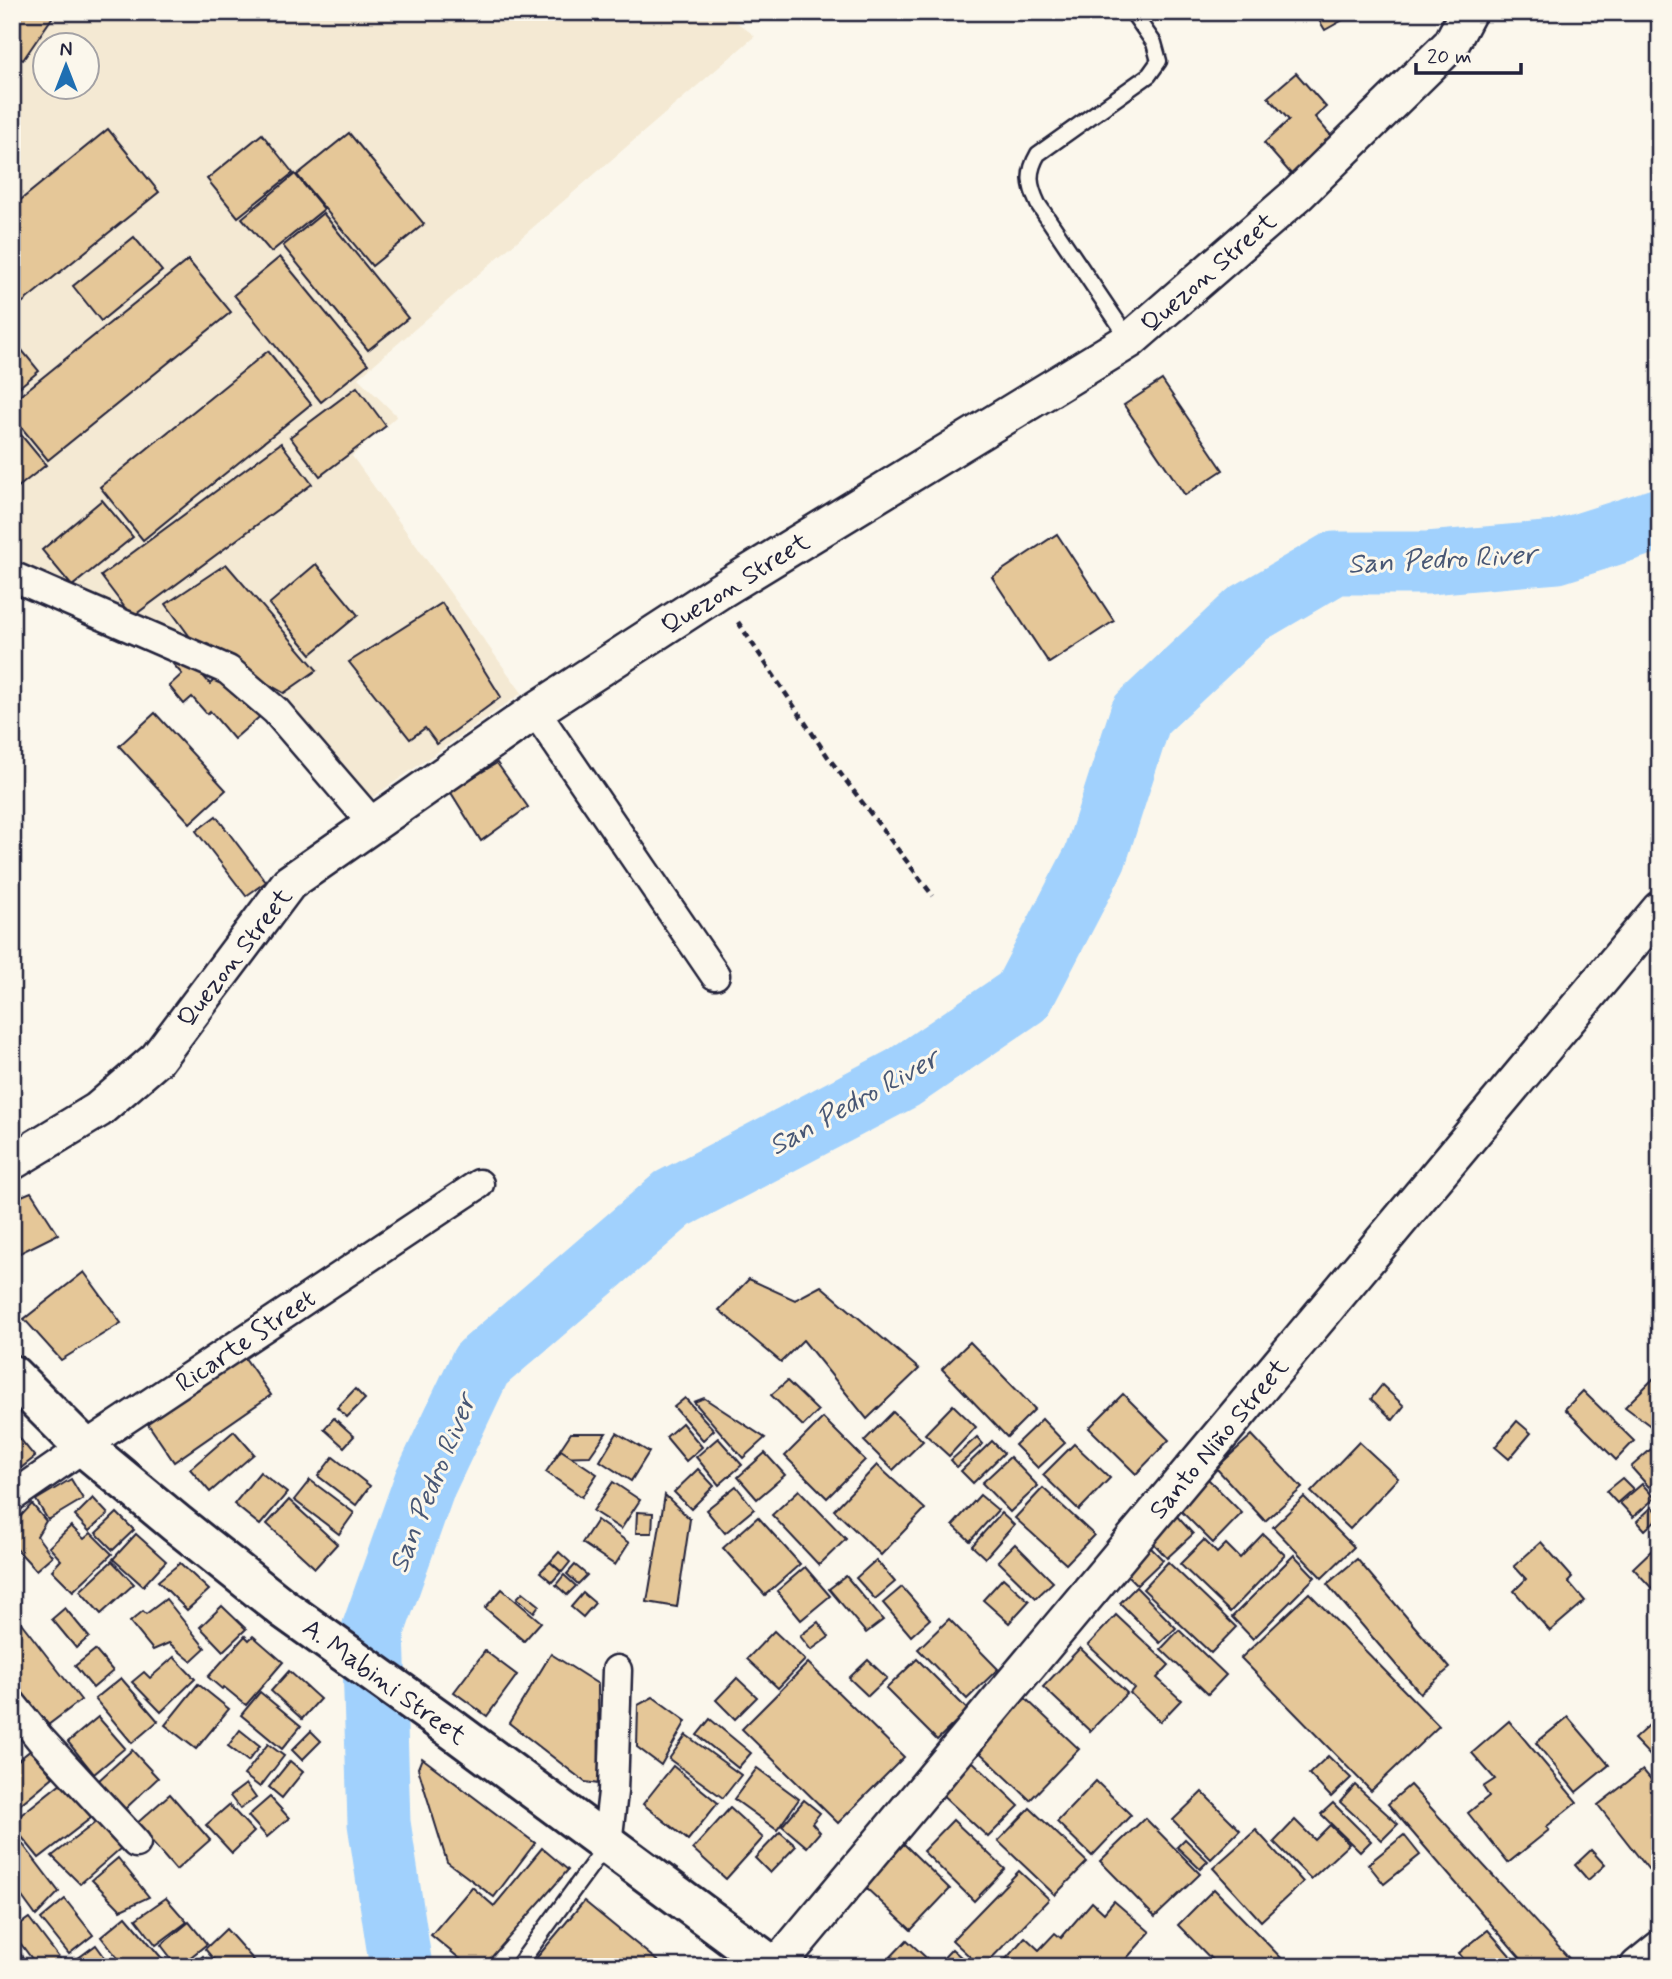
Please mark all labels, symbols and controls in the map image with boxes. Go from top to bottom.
north arrow [32,32,102,102]
scale bar [1416,32,1522,76]
text: N [60,38,72,63]
text: 20 m [1427,43,1472,71]
street label: Quezon Street [1135,205,1284,342]
street label: Quezon Street [656,526,817,644]
water label: San Pedro River [1347,537,1541,584]
street label: Quezon Street [170,881,301,1035]
water label: San Pedro River [763,1039,949,1165]
street label: Ricarte Street [170,1282,323,1401]
street label: Santo Niño Street [1142,1352,1297,1527]
water label: San Pedro River [381,1386,487,1578]
street label: A. Mabini Street [295,1612,473,1754]

